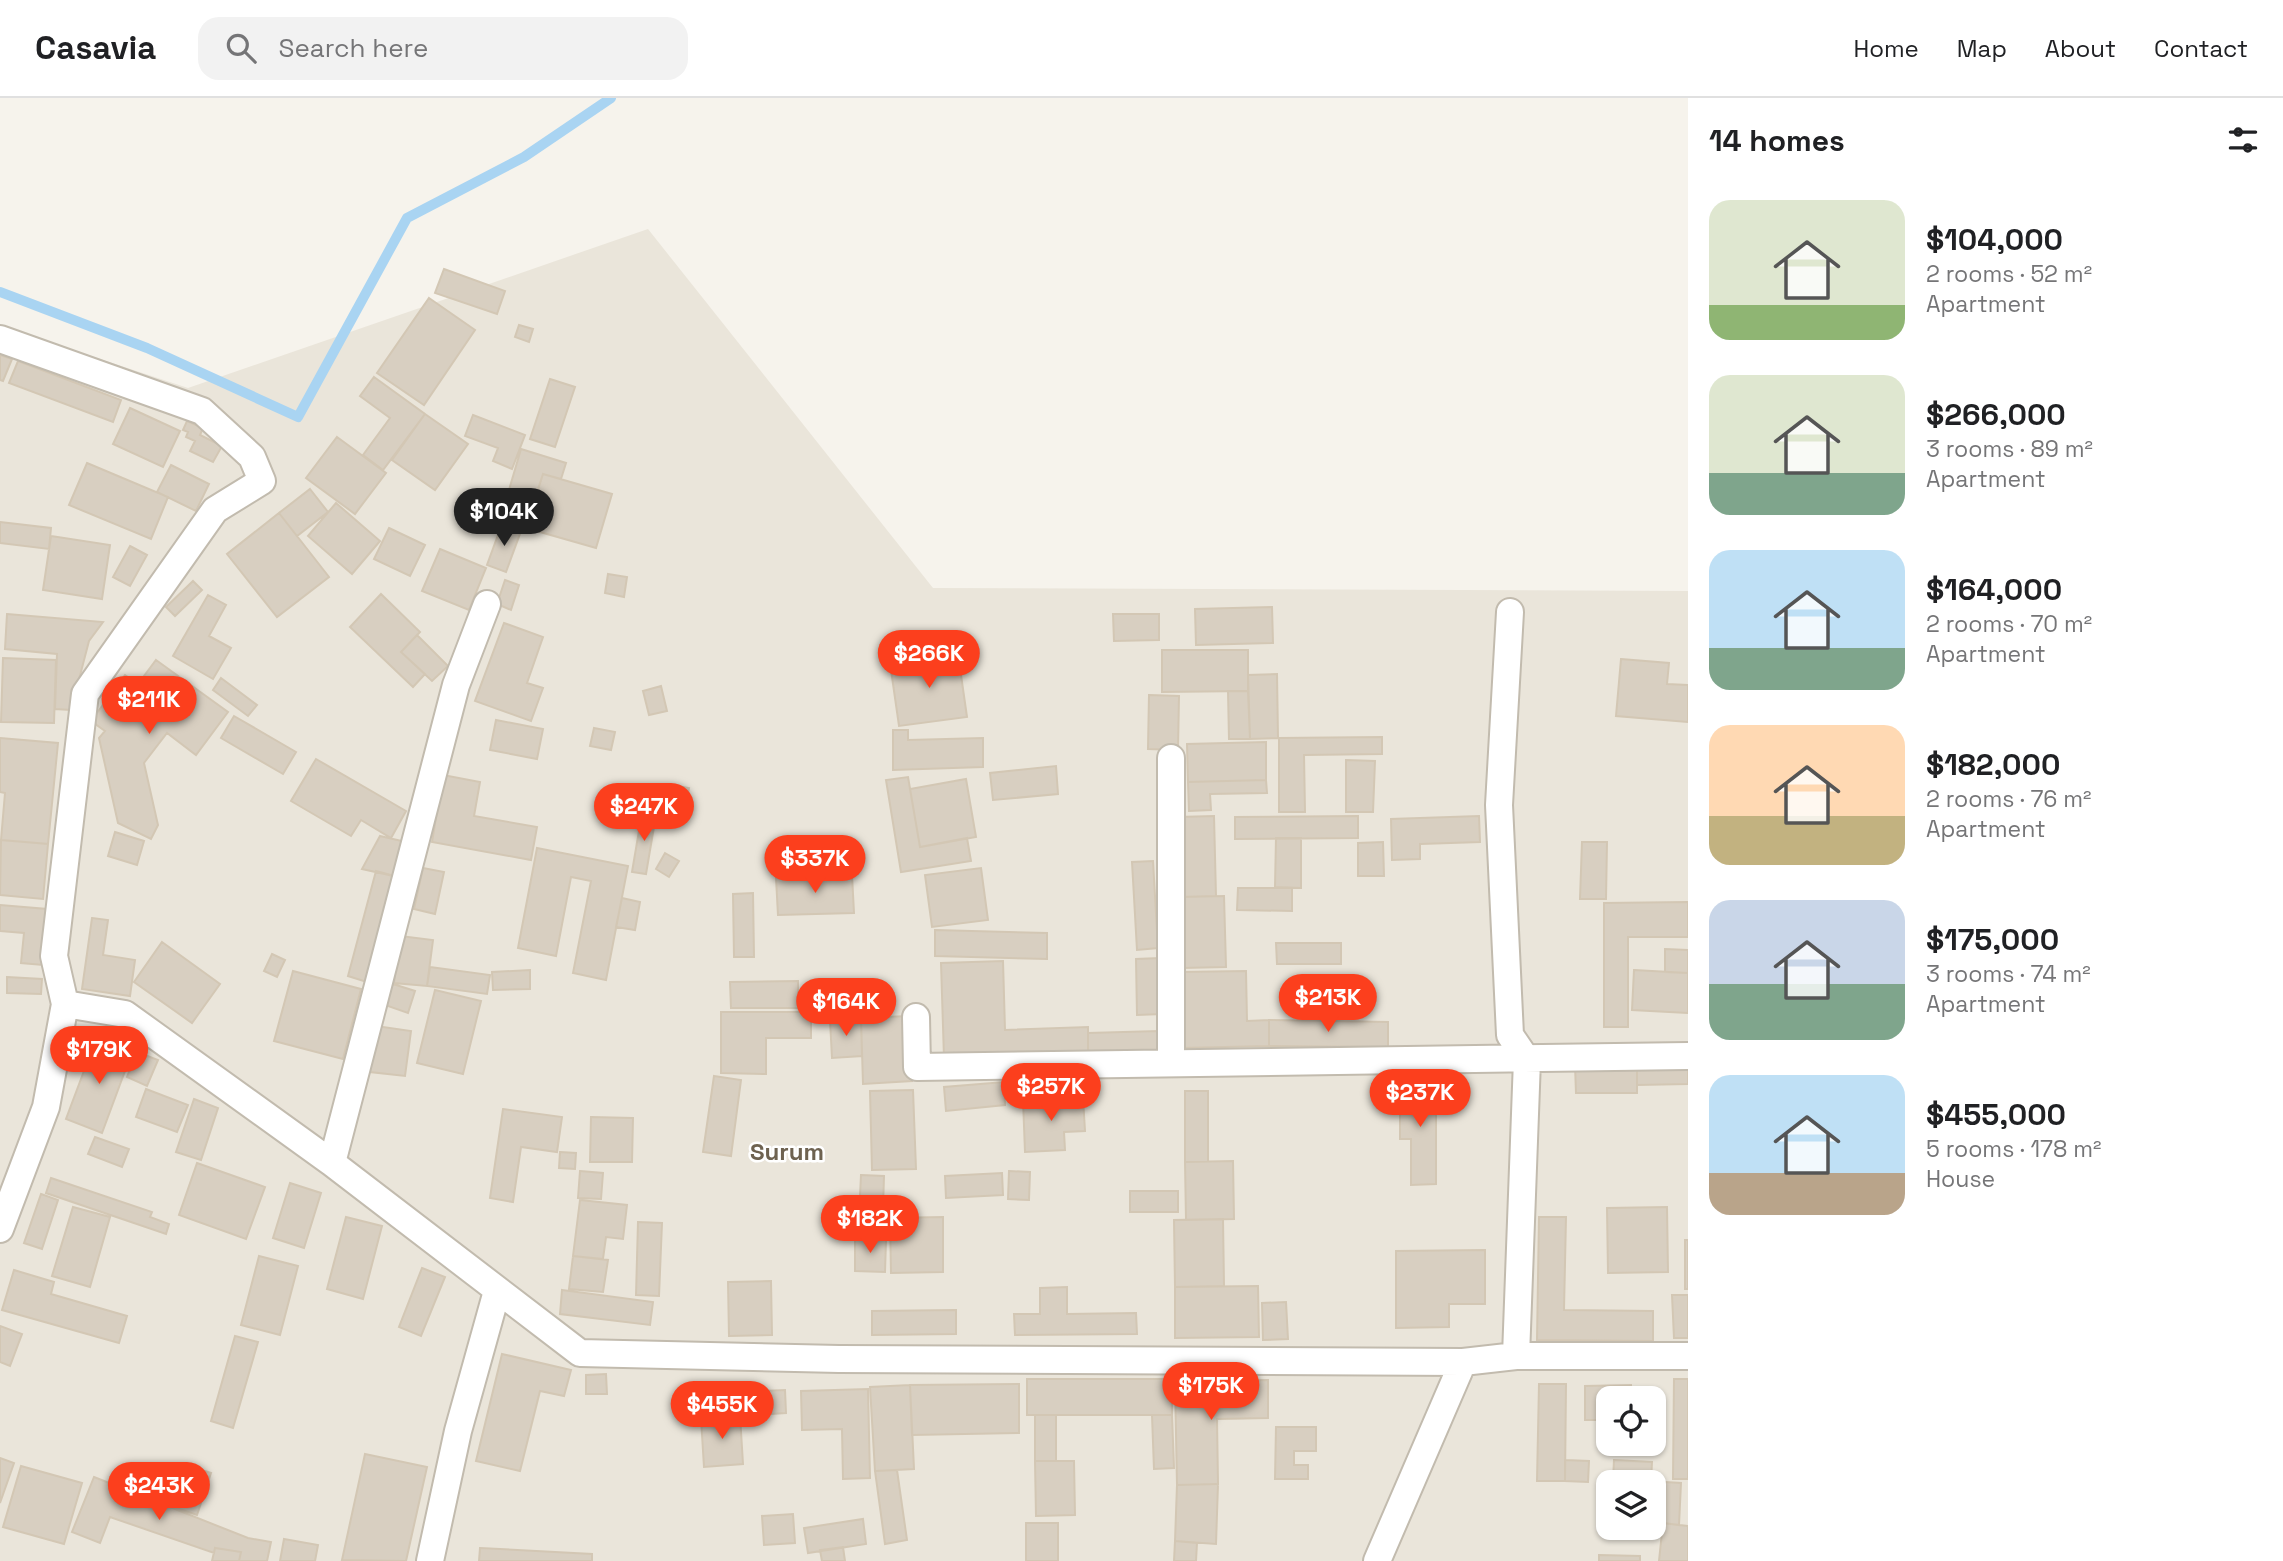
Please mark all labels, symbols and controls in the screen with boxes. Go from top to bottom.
search box [198,17,688,80]
text: Casavia [35,27,156,69]
icon: search [222,29,260,67]
text: Search here [278,31,428,65]
text: Home [1853,33,1919,64]
text: Map [1957,33,2007,64]
text: About [2045,33,2116,64]
text: Contact [2154,33,2248,64]
text: 14 homes [1709,121,1845,160]
icon: filters [2224,121,2262,159]
text: $104,000 [1926,220,2063,259]
icon: home [1765,228,1849,312]
text: 2 rooms · 52 m² [1926,259,2092,289]
text: Apartment [1926,289,2046,319]
text: $266,000 [1926,395,2066,434]
icon: home [1765,403,1849,487]
text: 3 rooms · 89 m² [1926,434,2093,464]
text: Apartment [1926,464,2046,494]
pin: $104K [455,489,553,548]
text: $104K [470,496,538,526]
text: $164,000 [1926,570,2062,609]
icon: home [1765,578,1849,662]
text: 2 rooms · 70 m² [1926,609,2092,639]
pin: $266K [880,630,978,690]
text: $266K [894,638,964,668]
text: Apartment [1926,639,2046,669]
pin: $211K [100,676,198,736]
text: $211K [118,684,180,714]
text: $182,000 [1926,745,2060,784]
icon: home [1765,753,1849,837]
pin: $247K [595,784,693,843]
text: 2 rooms · 76 m² [1926,784,2091,814]
text: $247K [610,791,678,821]
text: Apartment [1926,814,2046,844]
pin: $337K [766,836,864,895]
text: $337K [780,843,850,873]
text: $175,000 [1926,920,2059,959]
icon: home [1765,928,1849,1012]
text: 3 rooms · 74 m² [1926,959,2091,989]
pin: $213K [1279,974,1377,1034]
pin: $164K [797,978,895,1038]
text: $213K [1295,982,1361,1012]
text: $164K [812,986,880,1016]
text: Apartment [1926,989,2046,1019]
pin: $179K [50,1026,148,1086]
text: $179K [66,1034,132,1064]
pin: $257K [1002,1063,1100,1123]
pin: $237K [1371,1070,1469,1129]
text: $257K [1017,1071,1085,1101]
text: $237K [1386,1077,1454,1107]
text: $455,000 [1926,1095,2066,1134]
icon: home [1765,1103,1849,1187]
text: 5 rooms · 178 m² [1926,1134,2101,1164]
district label: Surum [750,1136,824,1167]
text: House [1926,1164,1995,1194]
pin: $182K [821,1196,919,1255]
text: $182K [837,1203,903,1233]
pin: $175K [1162,1362,1260,1422]
text: $175K [1178,1370,1244,1400]
pin: $455K [673,1382,771,1441]
map controls [1596,1386,1666,1540]
button: locate [1596,1386,1666,1456]
text: $455K [687,1389,757,1419]
pin: $243K [110,1462,208,1522]
text: $243K [124,1470,194,1500]
button: layers [1596,1470,1666,1540]

